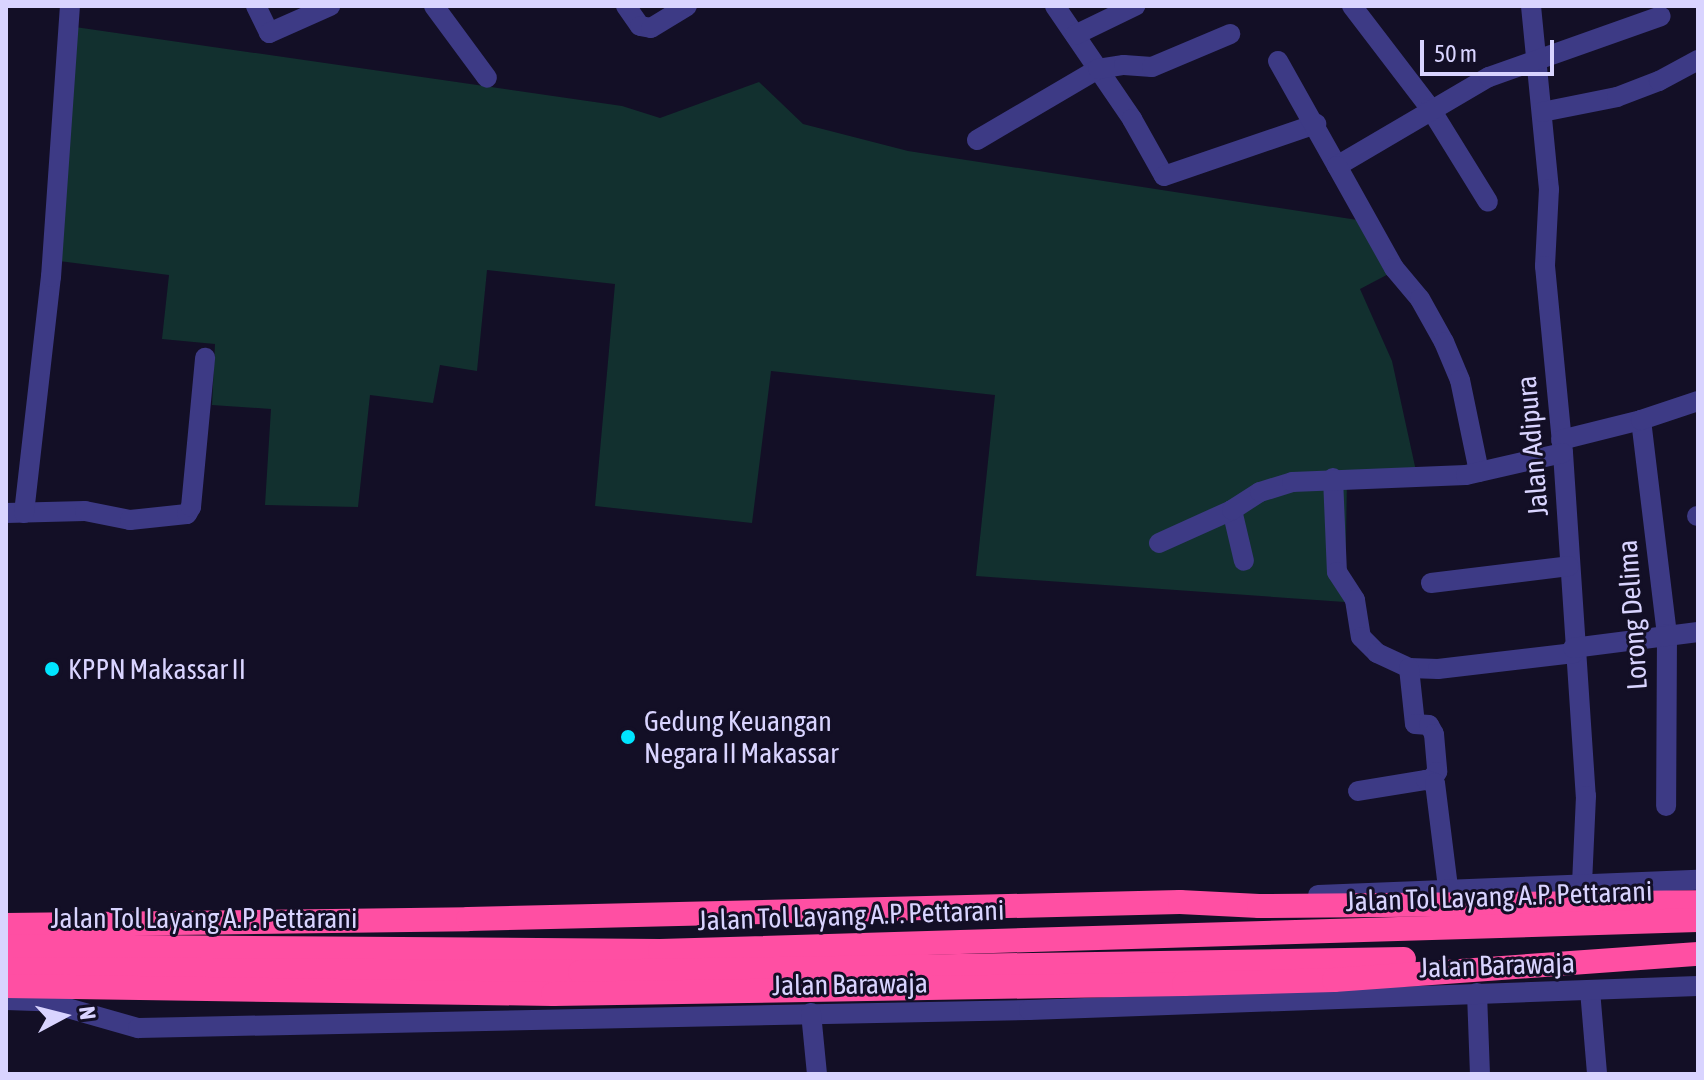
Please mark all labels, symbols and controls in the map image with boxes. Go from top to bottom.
scale bar [1424,24,1558,74]
text: 50 m [1434,40,1477,67]
street label: Jalan Adipura [1509,374,1555,518]
street label: Lorong Delima [1610,539,1654,691]
place label: KPPN Makassar II [68,652,246,686]
marker: KPPN Makassar II [43,660,61,678]
place label: Gedung Keuangan Negara II Makassar [644,704,839,770]
marker: Gedung Keuangan Negara II Makassar [619,728,637,746]
street label: Jalan Tol Layang A.P. Pettarani [1345,874,1653,918]
street label: Jalan Tol Layang A.P. Pettarani [697,893,1005,937]
street label: Jalan Tol Layang A.P. Pettarani [51,901,357,935]
street label: Jalan Barawaja [1419,945,1575,985]
street label: Jalan Barawaja [772,966,928,1002]
north arrow [24,976,104,1056]
text: N [74,1005,102,1021]

